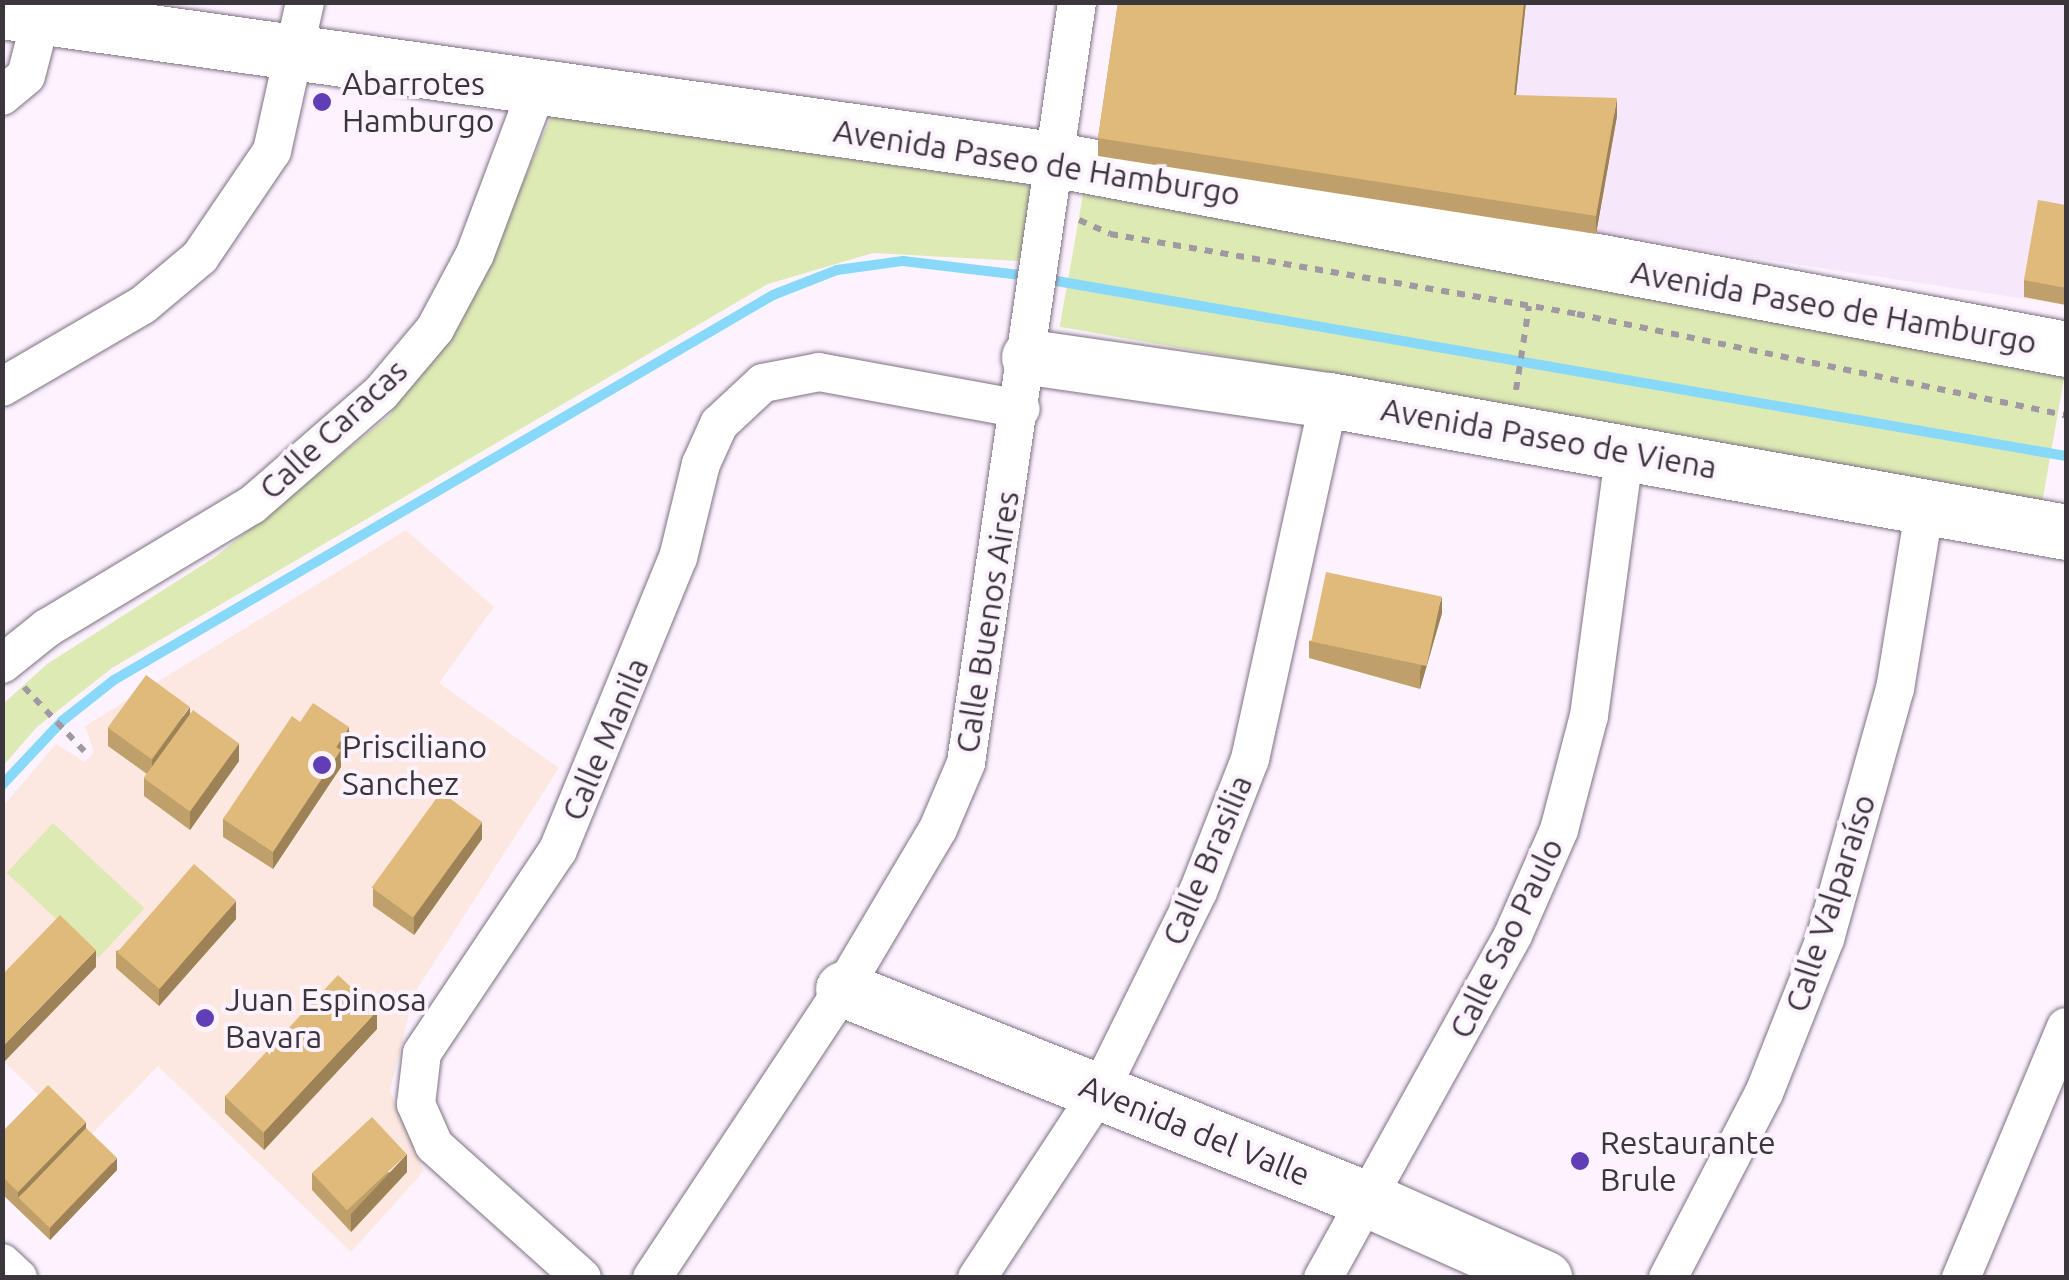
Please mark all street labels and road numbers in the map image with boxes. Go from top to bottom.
street label: Avenida Paseo de Hamburgo [831,111,1243,213]
street label: Avenida Paseo de Hamburgo [1628,252,2040,362]
street label: Calle Caracas [251,351,415,507]
street label: Avenida Paseo de Viena [1378,390,1720,486]
street label: Calle Buenos Aires [947,488,1027,756]
street label: Calle Manila [554,652,656,826]
street label: Calle Brasilia [1154,769,1260,951]
street label: Calle Valparaíso [1777,789,1883,1017]
street label: Calle Sao Paulo [1441,832,1571,1044]
street label: Avenida del Valle [1074,1066,1316,1194]

